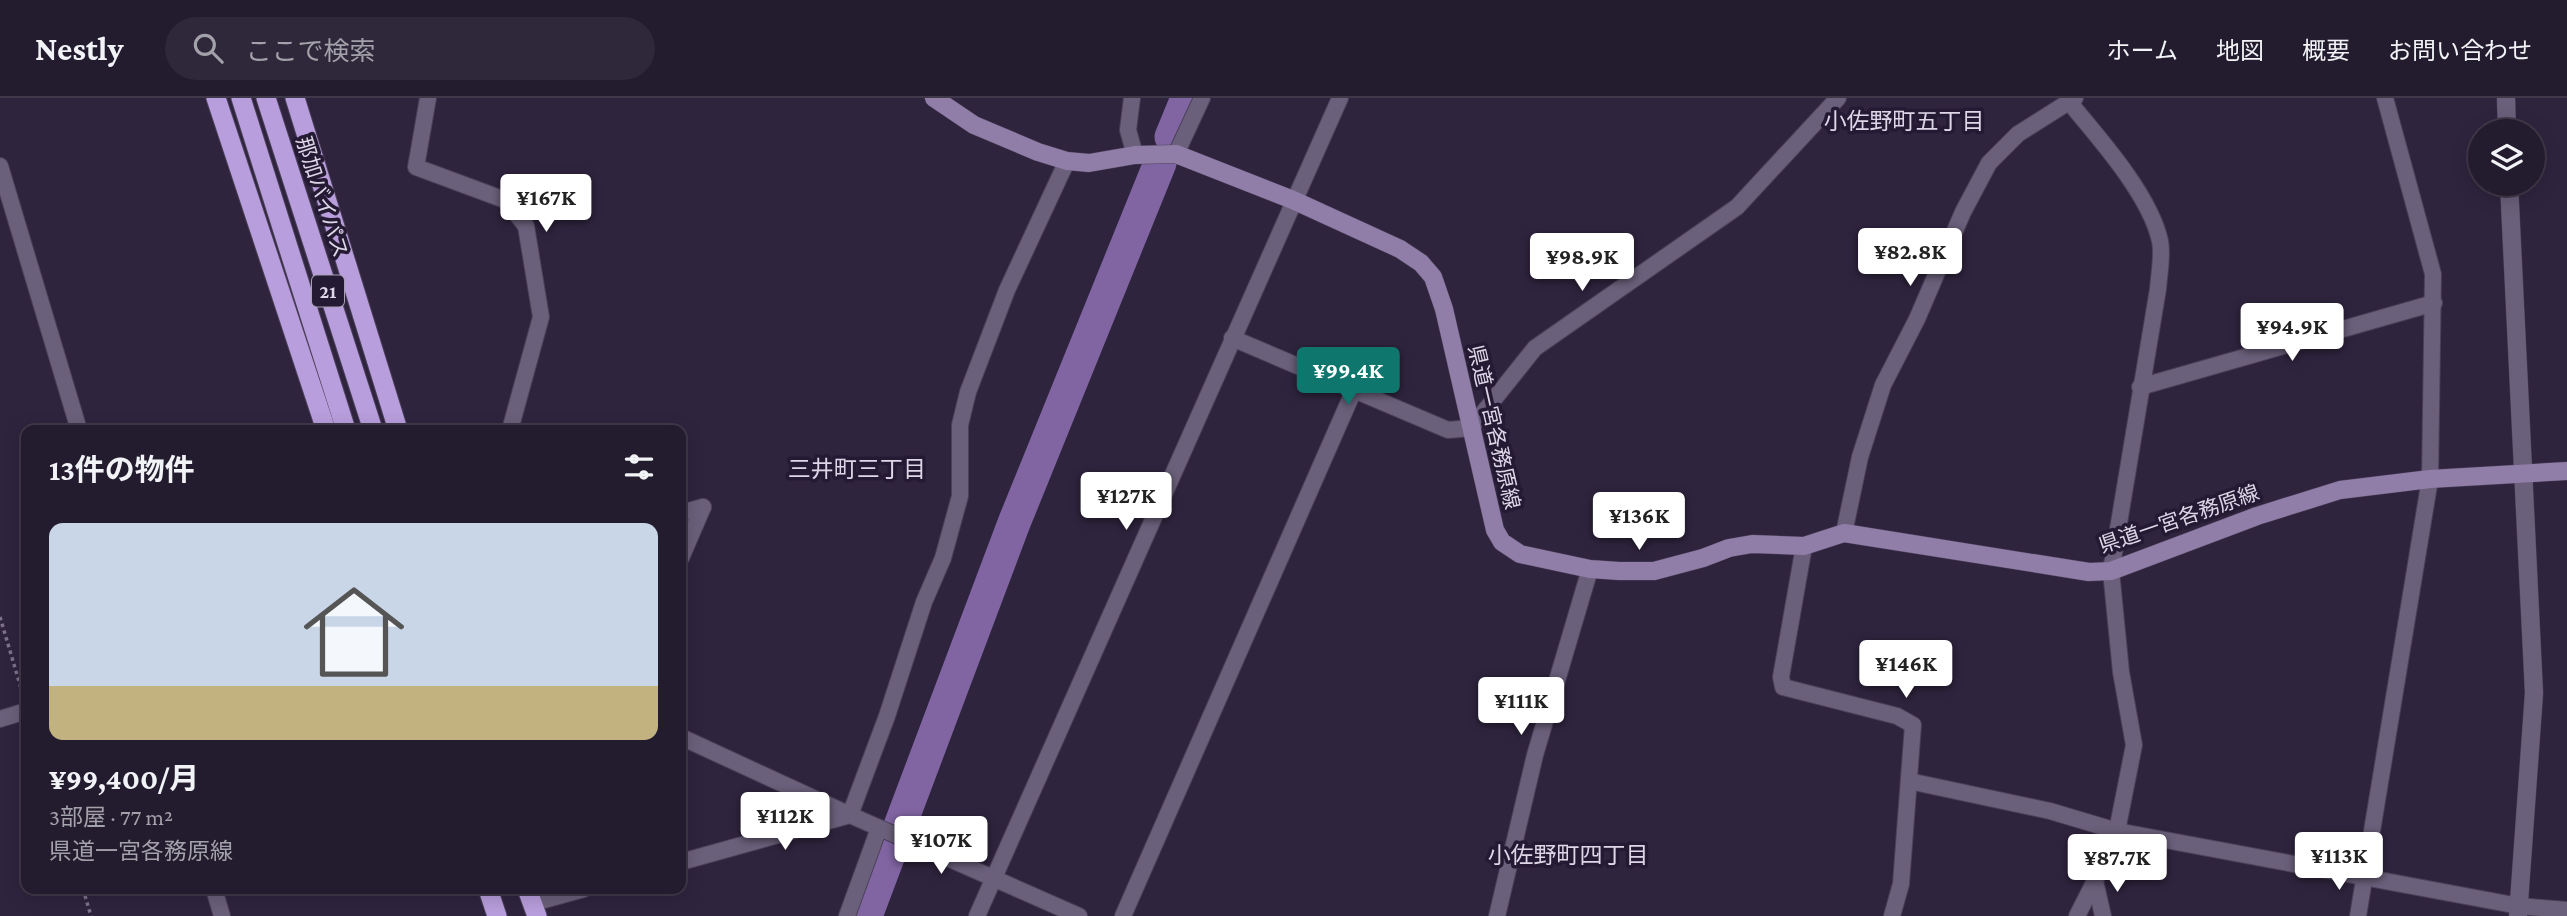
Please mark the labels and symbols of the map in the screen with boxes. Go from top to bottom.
district label: 小佐野町五丁目 [1824,108,1985,134]
street label: 那加バイパス [291,134,353,260]
pin: ¥167K [497,174,595,234]
pin: ¥82.8K [1853,228,1967,288]
pin: ¥98.9K [1525,234,1639,293]
road number: 21 [312,276,344,307]
pin: ¥94.9K [2235,303,2349,363]
street label: 県道一宮各務原線 [1463,342,1525,512]
pin: ¥99.4K [1291,348,1405,407]
district label: 三井町三丁目 [788,456,926,482]
pin: ¥127K [1077,472,1175,532]
street label: 県道一宮各務原線 [2096,480,2262,558]
pin: ¥136K [1590,492,1688,552]
pin: ¥146K [1857,640,1955,700]
pin: ¥111K [1472,678,1570,737]
pin: ¥112K [736,792,834,852]
pin: ¥107K [892,816,990,876]
pin: ¥113K [2290,832,2388,892]
pin: ¥87.7K [2060,834,2174,894]
district label: 小佐野町四丁目 [1488,842,1649,868]

